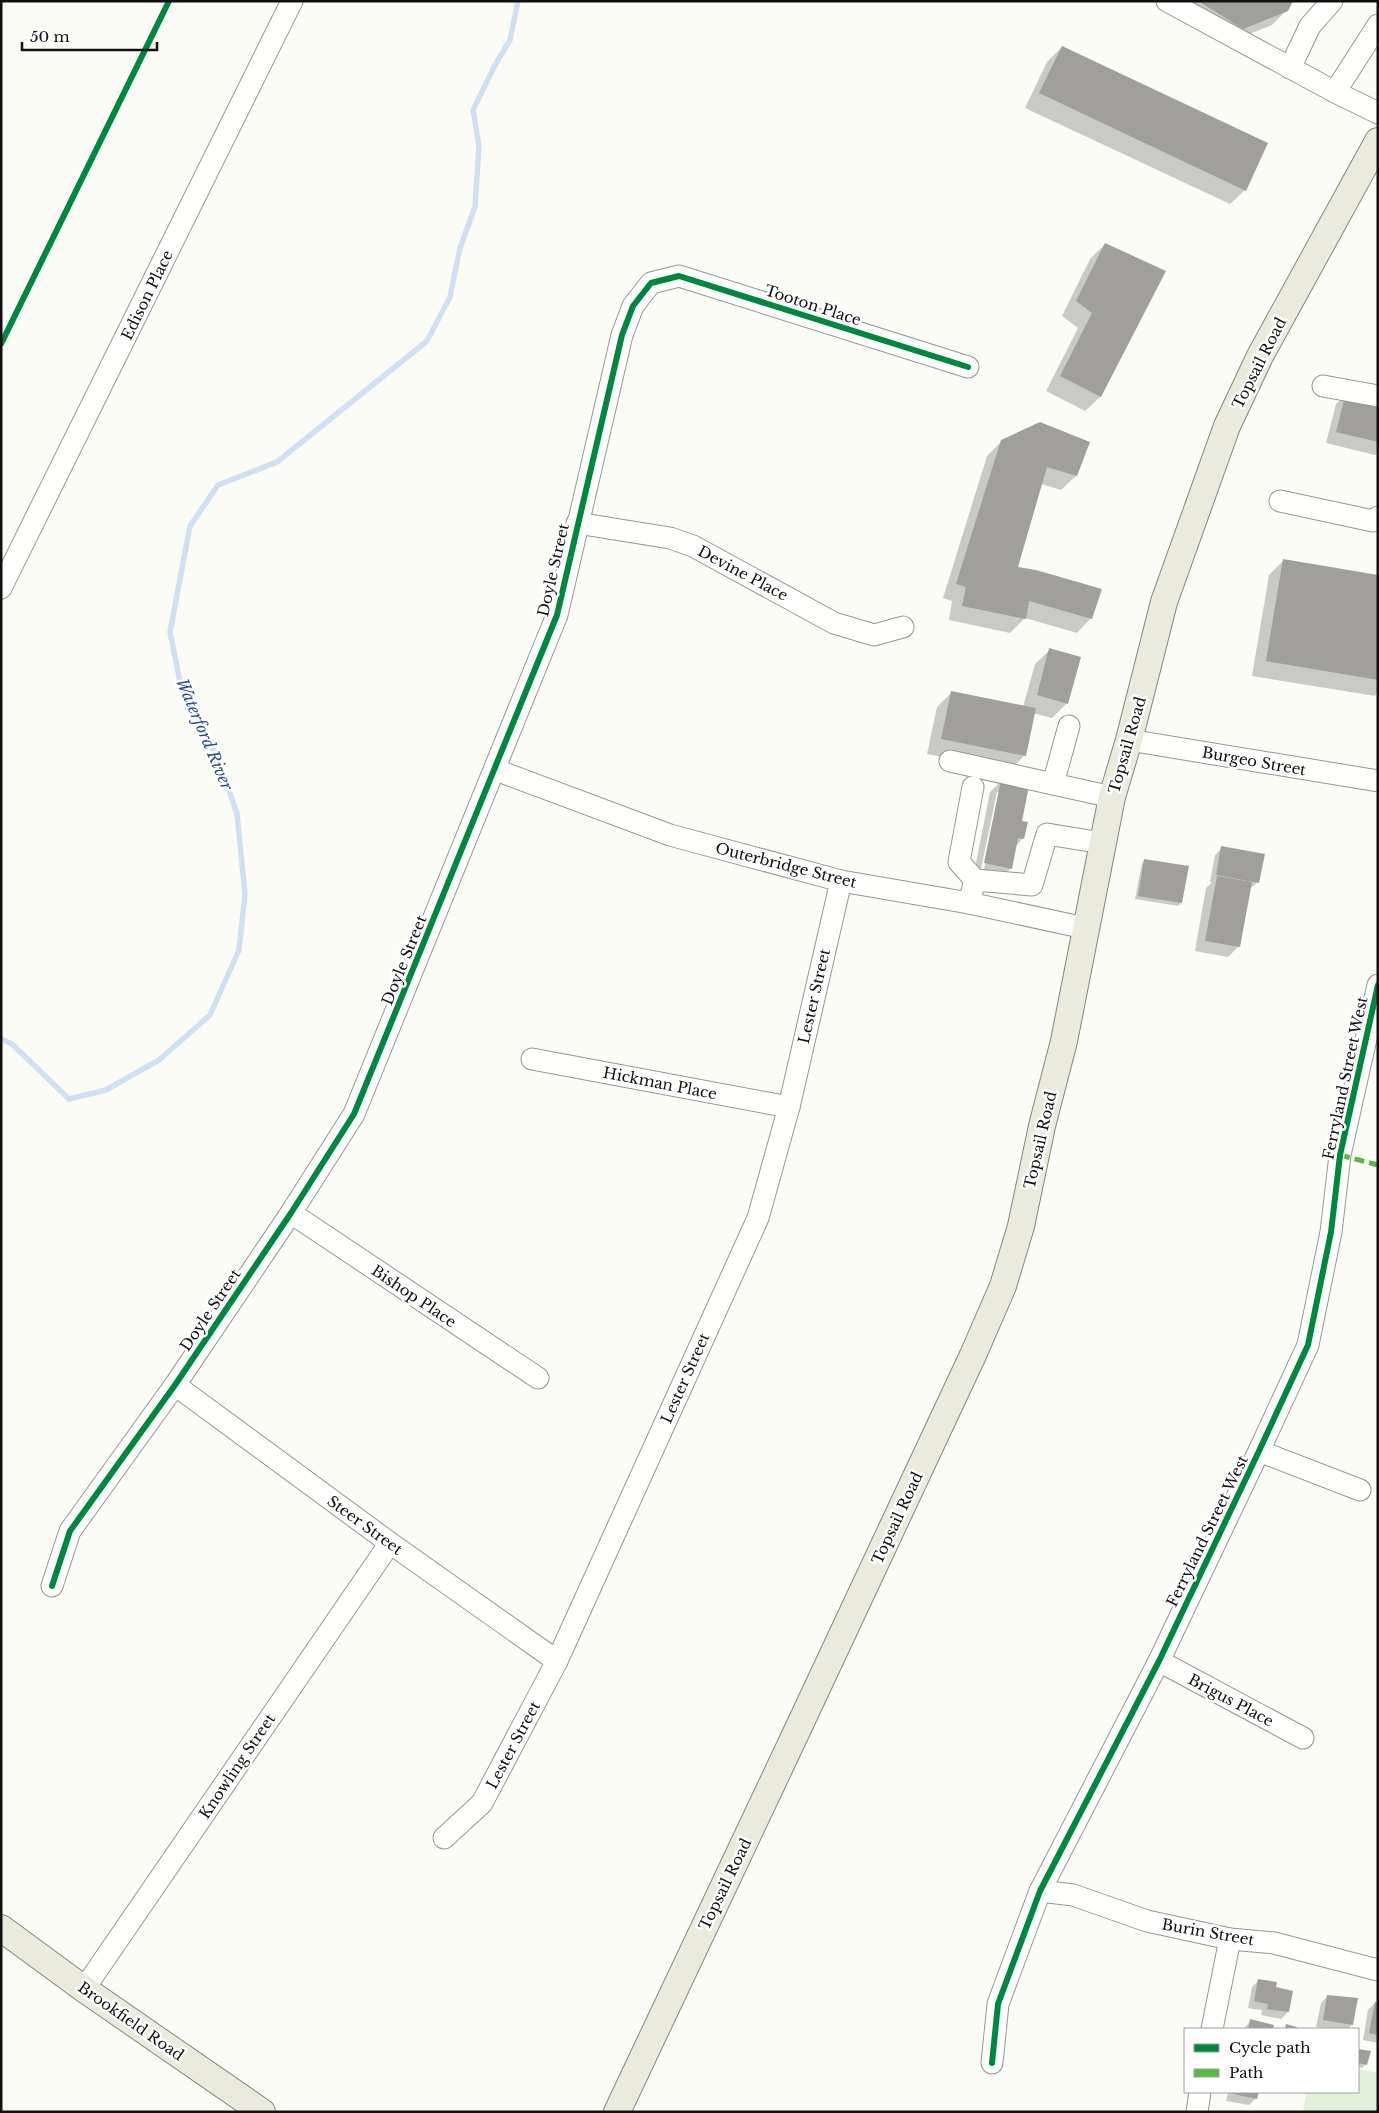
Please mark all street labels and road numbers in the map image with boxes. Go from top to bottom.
street label: Edison Place [117,247,177,343]
street label: Tooton Place [762,280,864,330]
street label: Topsail Road [1228,314,1290,412]
street label: Doyle Street [533,521,573,618]
street label: Devine Place [695,541,791,605]
street label: Topsail Road [1104,694,1150,796]
street label: Burgeo Street [1200,742,1308,780]
street label: Outerbridge Street [713,838,859,892]
street label: Doyle Street [377,912,431,1008]
street label: Lester Street [794,946,834,1045]
street label: Ferryland Street West [1318,994,1372,1161]
street label: Hickman Place [602,1063,718,1103]
street label: Topsail Road [1020,1089,1060,1191]
street label: Bishop Place [368,1261,460,1331]
street label: Doyle Street [176,1265,245,1355]
street label: Lester Street [657,1330,713,1426]
street label: Ferryland Street West [1162,1452,1252,1610]
street label: Topsail Road [867,1469,927,1567]
street label: Steer Street [324,1491,407,1559]
street label: Brigus Place [1185,1670,1277,1730]
street label: Lester Street [482,1698,544,1792]
street label: Knowling Street [195,1710,279,1822]
street label: Topsail Road [695,1835,755,1933]
street label: Burin Street [1160,1915,1256,1950]
street label: Brookfield Road [74,1977,188,2065]

